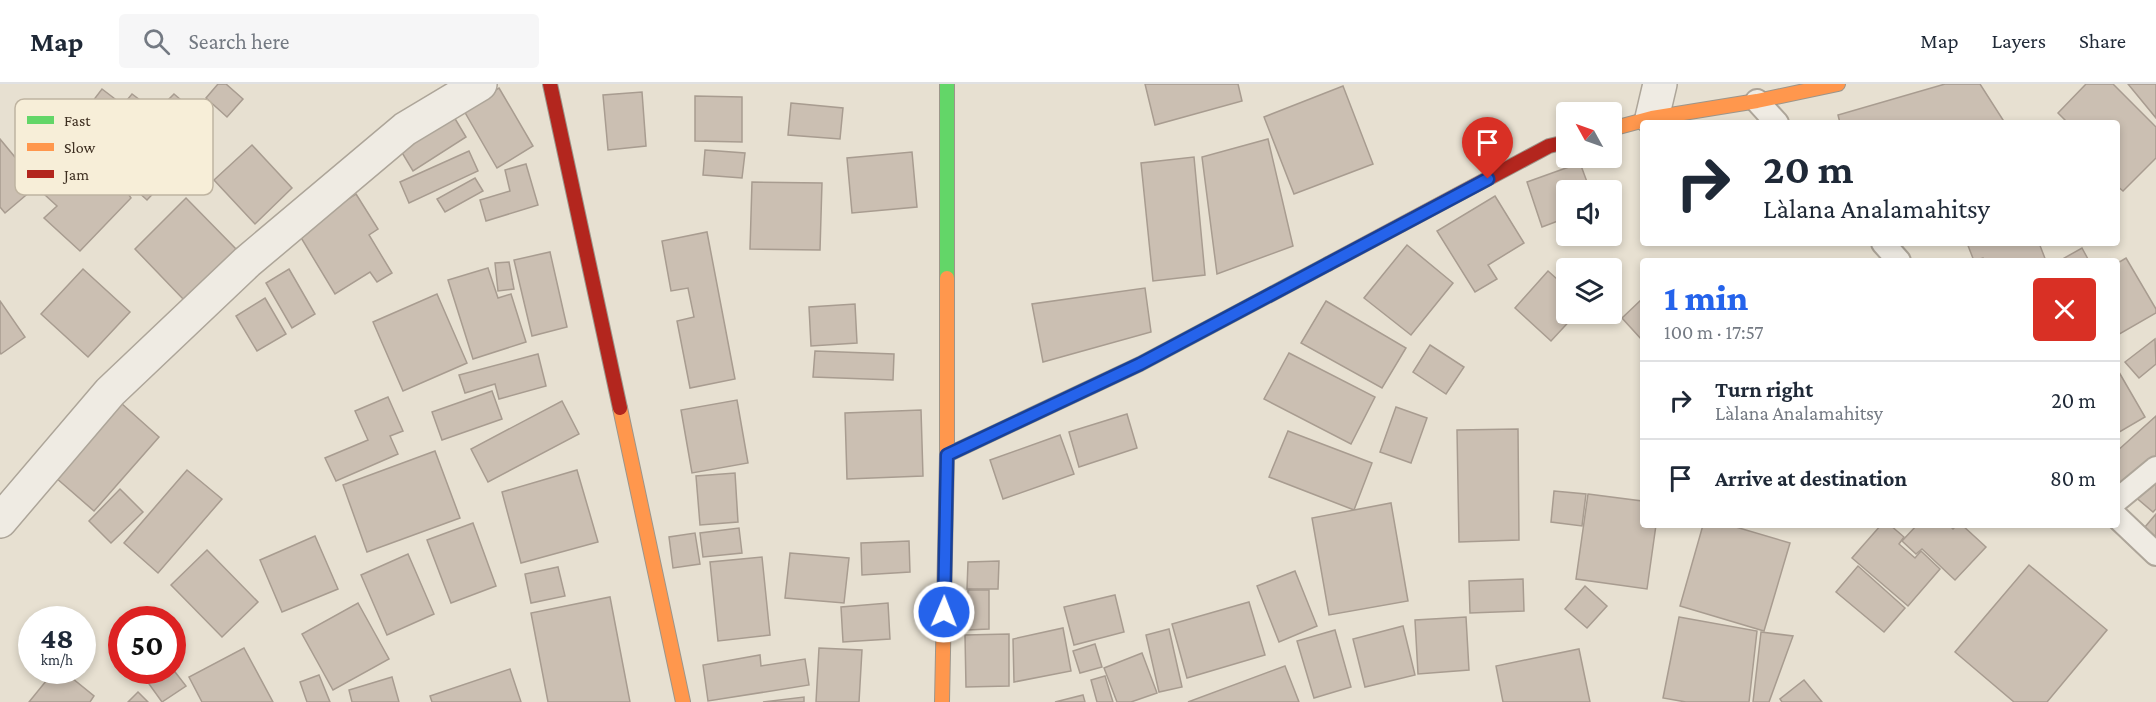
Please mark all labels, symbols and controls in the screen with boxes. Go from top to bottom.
search box [119,14,539,68]
icon: search [140,25,173,58]
text: Map [30,26,83,57]
text: Search here [188,29,289,54]
text: Map [1920,29,1959,53]
text: Layers [1992,29,2046,53]
text: Share [2079,29,2126,53]
legend [15,99,213,195]
north arrow [1556,102,1622,168]
map controls [1556,102,1622,324]
text: Fast [64,112,91,129]
pin [1462,117,1513,179]
icon: arrive [1471,126,1504,159]
text: Slow [64,139,96,156]
icon: right [1664,144,1742,222]
text: 20 m [1763,145,1854,192]
text: Jam [62,166,89,184]
button: sound [1556,180,1622,246]
text: Làlana Analamahitsy [1763,194,1990,224]
button: layers [1556,258,1622,324]
text: 1 min [1664,278,1748,318]
button: close [2033,278,2096,341]
text: 100 m · 17:57 [1664,321,1764,343]
text: Turn right [1715,377,1813,402]
icon: right [1664,384,1697,417]
text: 20 m [2051,388,2096,413]
text: Làlana Analamahitsy [1715,402,1883,424]
icon: arrive [1664,462,1697,495]
text: Arrive at destination [1715,466,1907,491]
text: 80 m [2050,466,2096,491]
position arrow [912,580,976,644]
speed limit sign: 50 [108,606,186,684]
text: 48 [40,621,74,654]
text: km/h [41,652,73,668]

